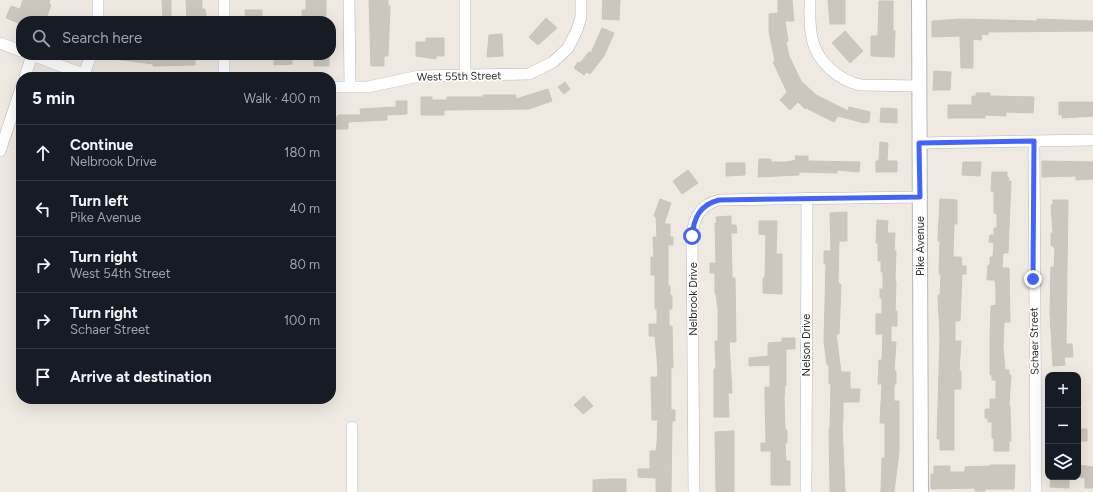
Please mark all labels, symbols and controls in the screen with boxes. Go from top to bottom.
search box [16,16,336,60]
icon: search [30,27,52,49]
text: Search here [62,29,142,47]
street label: West 55th Street [417,69,501,84]
text: 5 min [32,88,75,108]
text: Walk · 400 m [244,91,320,106]
text: Continue [70,136,133,154]
icon: ahead [32,142,54,164]
text: 180 m [284,145,320,160]
text: Nelbrook Drive [70,154,157,169]
text: Turn left [70,192,128,210]
icon: left [32,198,54,220]
text: 40 m [289,201,320,216]
text: Pike Avenue [70,210,141,225]
street label: Pike Avenue [914,216,927,276]
route start [683,227,701,245]
text: Turn right [70,248,138,266]
icon: right [32,254,54,276]
text: 80 m [289,257,320,272]
street label: Nelbrook Drive [687,262,700,336]
text: West 54th Street [70,266,171,281]
route end [1024,270,1042,288]
text: Turn right [70,304,138,322]
street label: Schaer Street [1027,307,1042,375]
icon: right [32,310,54,332]
text: 100 m [284,313,320,328]
street label: Nelson Drive [800,314,813,376]
text: Schaer Street [70,322,150,337]
icon: arrive [32,366,54,388]
text: Arrive at destination [70,368,211,386]
map controls [1045,372,1081,480]
button: + [1045,372,1081,408]
button: − [1045,408,1081,444]
button: layers [1045,444,1081,480]

